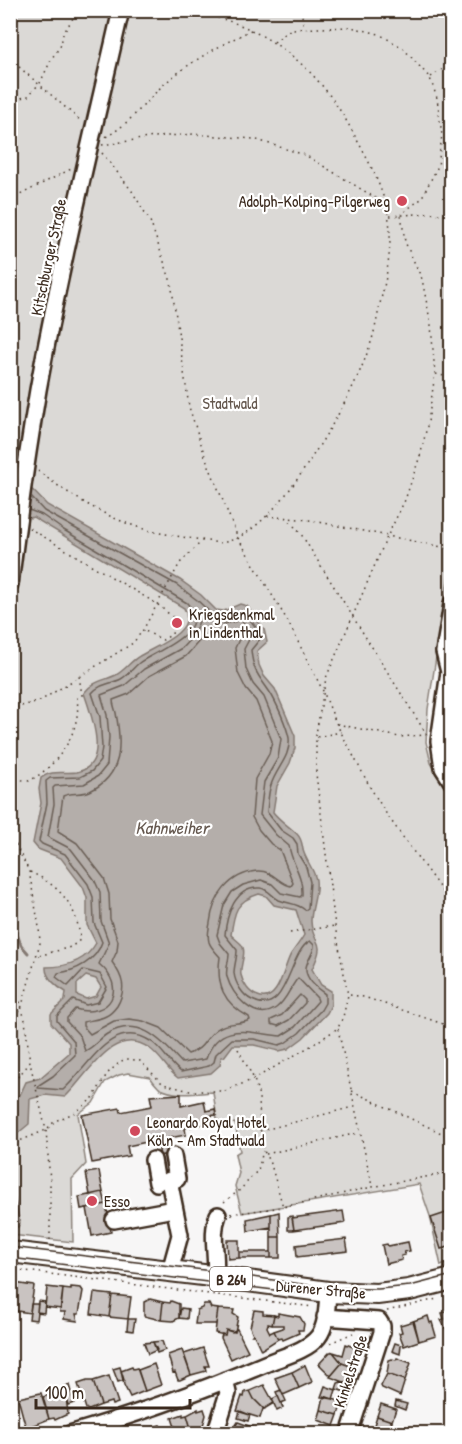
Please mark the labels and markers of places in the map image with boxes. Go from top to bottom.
place label: Adolph-Kolping-Pilgerweg [239,190,390,212]
marker: Adolph-Kolping-Pilgerweg [395,194,409,208]
place label: Kriegsdenkmal in Lindenthal [189,603,275,643]
marker: Kriegsdenkmal in Lindenthal [170,616,184,630]
place label: Leonardo Royal Hotel Köln - Am Stadtwald [147,1111,267,1151]
marker: Leonardo Royal Hotel Köln - Am Stadtwald [128,1124,142,1138]
place label: Esso [104,1190,130,1212]
marker: Esso [85,1194,99,1208]

